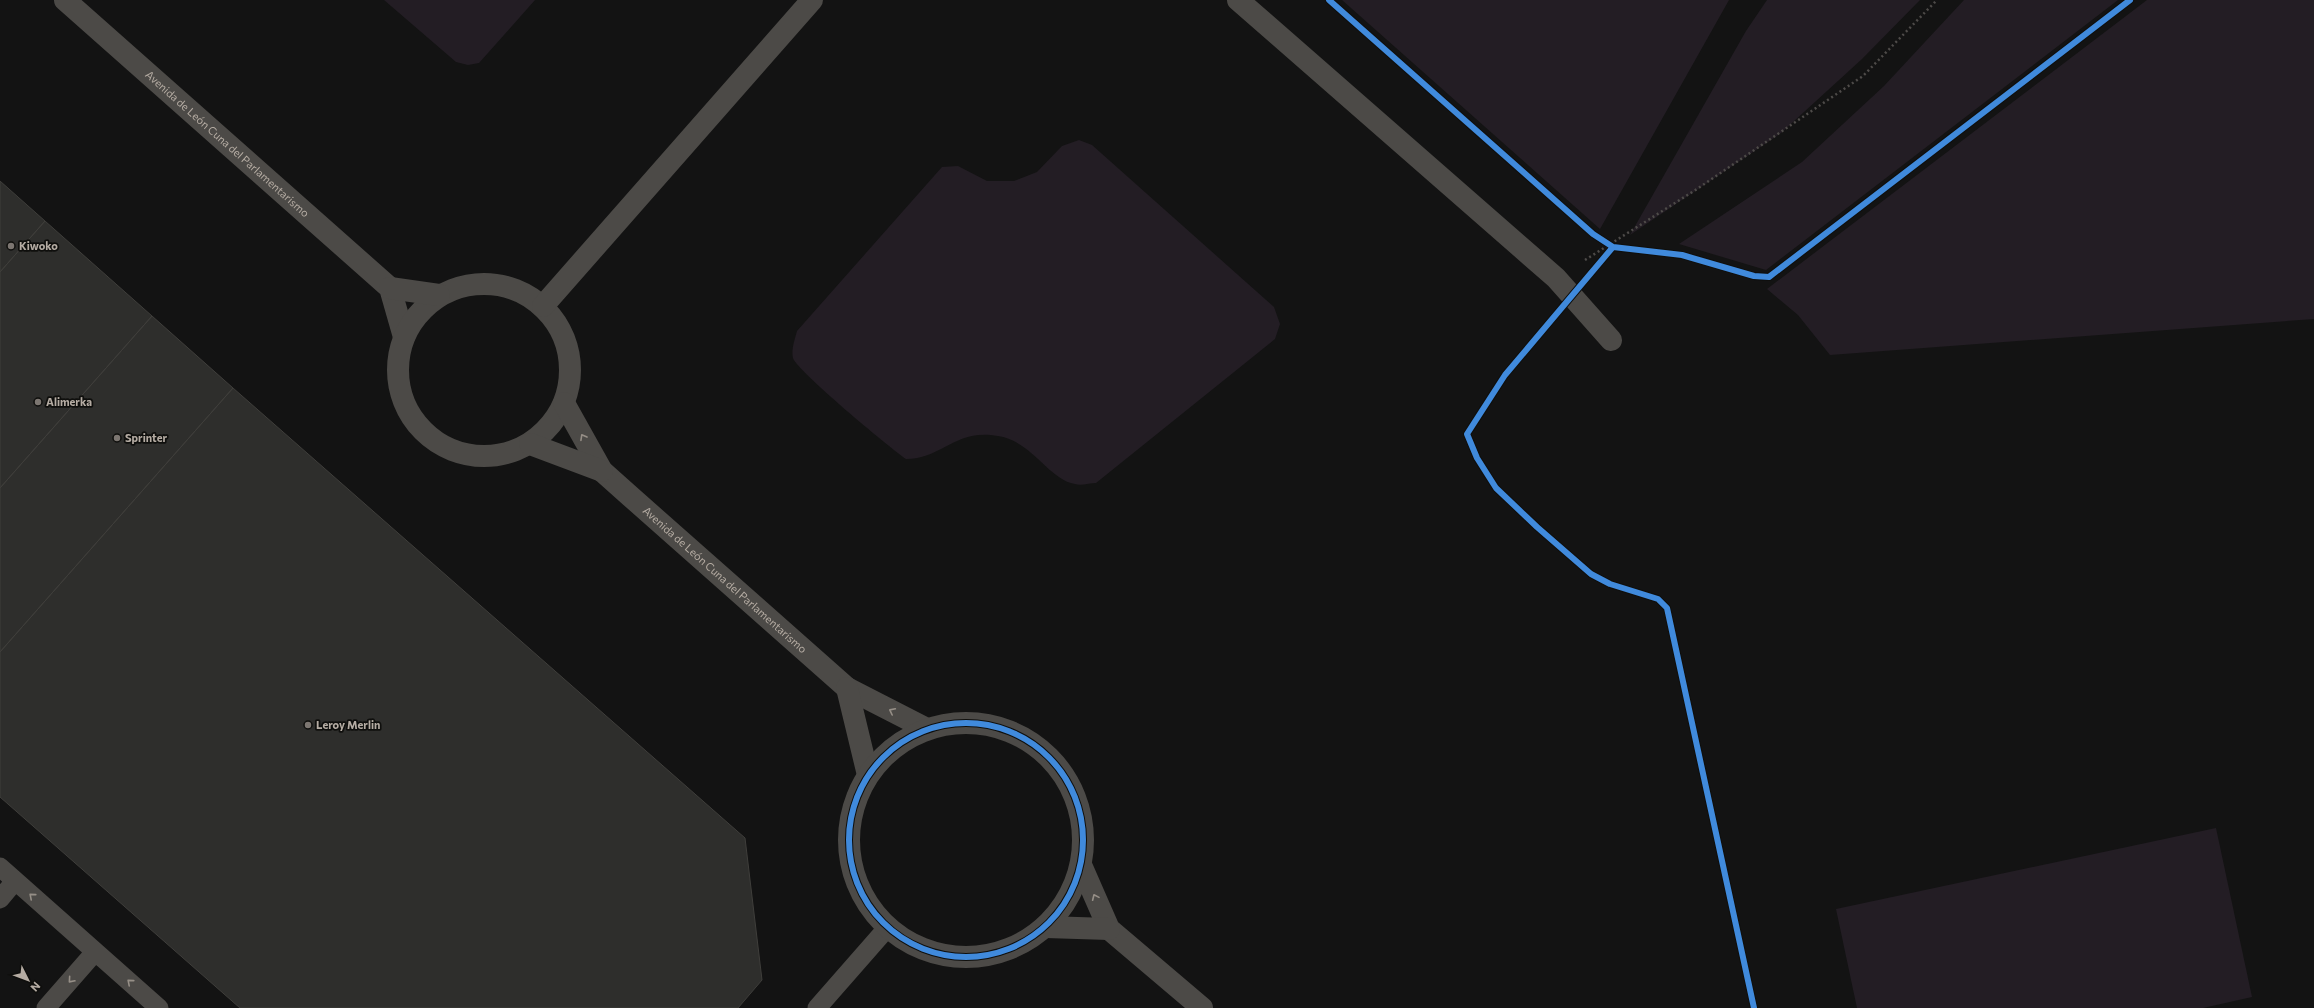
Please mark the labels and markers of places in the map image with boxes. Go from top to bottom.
place label: Kiwoko [19,239,58,252]
marker: Kiwoko [6,241,16,251]
place label: Alimerka [46,395,92,408]
marker: Alimerka [33,397,43,407]
place label: Sprinter [125,431,167,444]
marker: Sprinter [112,433,122,443]
place label: Leroy Merlin [316,718,380,731]
marker: Leroy Merlin [303,720,313,730]

